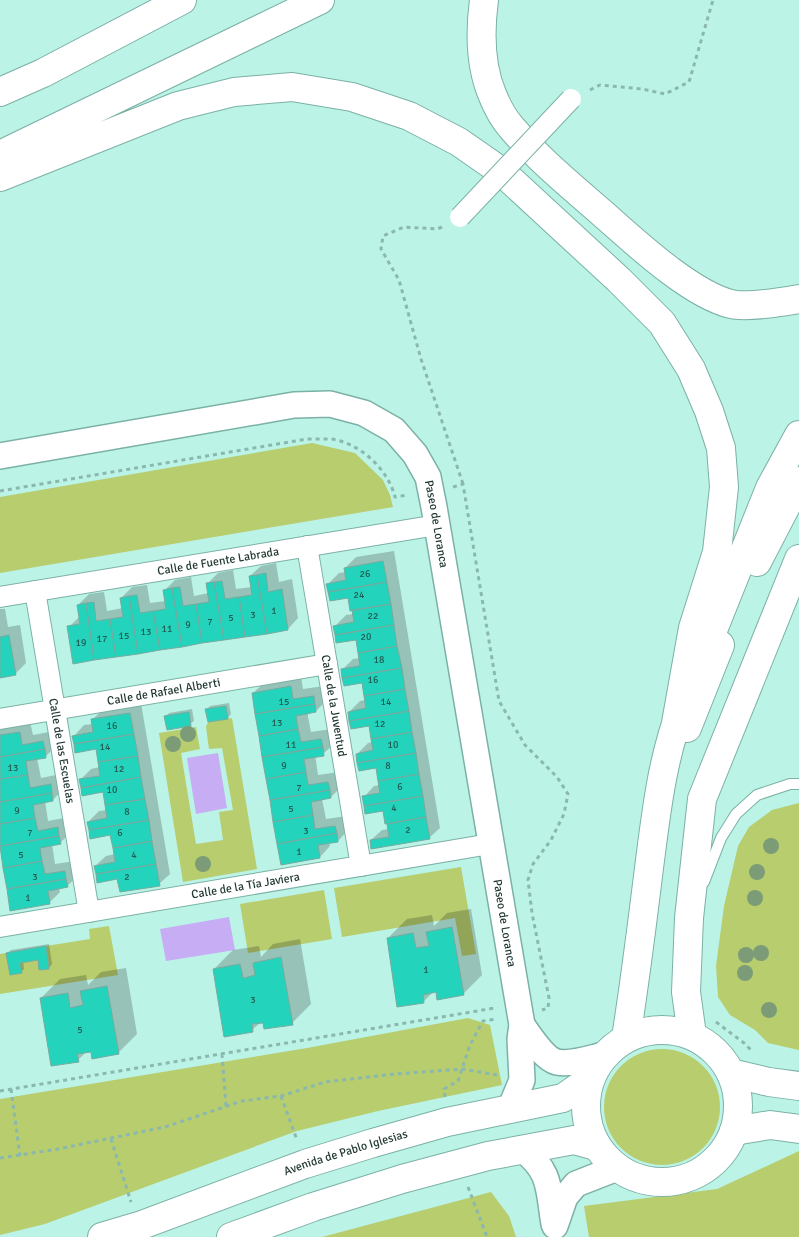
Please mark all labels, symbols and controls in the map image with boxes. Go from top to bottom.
street label: Paseo de Loranca [421,479,452,569]
street label: Calle de Fuente Labrada [156,544,280,578]
house number: 26 [360,568,370,580]
house number: 24 [354,589,365,601]
house number: 1 [271,605,277,617]
house number: 3 [250,609,256,621]
house number: 22 [368,610,378,622]
house number: 5 [228,612,234,624]
house number: 7 [207,616,213,628]
house number: 9 [185,619,191,631]
house number: 11 [162,623,172,635]
house number: 13 [141,626,151,638]
house number: 15 [119,630,129,642]
house number: 20 [361,631,371,643]
house number: 17 [97,633,107,645]
house number: 19 [76,637,86,649]
street label: Calle de la Juventud [318,654,350,758]
house number: 18 [374,654,384,666]
house number: 16 [368,674,378,686]
street label: Calle de Rafael Alberti [106,675,221,708]
house number: 15 [279,696,289,708]
house number: 14 [381,696,392,708]
street label: Calle de las Escuelas [46,697,78,805]
house number: 13 [272,717,282,729]
house number: 12 [375,718,385,730]
house number: 16 [107,720,117,732]
house number: 11 [286,739,296,751]
house number: 10 [388,739,398,751]
house number: 14 [100,741,111,753]
house number: 9 [281,760,287,772]
house number: 8 [385,760,391,772]
house number: 13 [8,762,18,774]
house number: 12 [114,763,124,775]
house number: 6 [397,781,403,793]
house number: 7 [296,782,302,794]
house number: 10 [107,784,117,796]
house number: 4 [391,802,397,814]
house number: 5 [288,803,294,815]
house number: 9 [14,805,20,817]
house number: 8 [124,806,130,818]
house number: 2 [405,824,411,836]
house number: 3 [303,825,309,837]
house number: 7 [27,827,33,839]
house number: 6 [117,827,123,839]
house number: 1 [296,846,302,858]
house number: 5 [18,849,24,861]
house number: 4 [131,849,137,861]
street label: Calle de la Tía Javiera [190,869,301,902]
house number: 3 [32,871,38,883]
house number: 2 [124,871,130,883]
street label: Paseo de Loranca [490,878,520,968]
house number: 1 [25,892,31,904]
house number: 1 [423,964,429,976]
house number: 3 [250,994,256,1006]
house number: 5 [77,1024,83,1036]
street label: Avenida de Pablo Iglesias [282,1126,409,1179]

